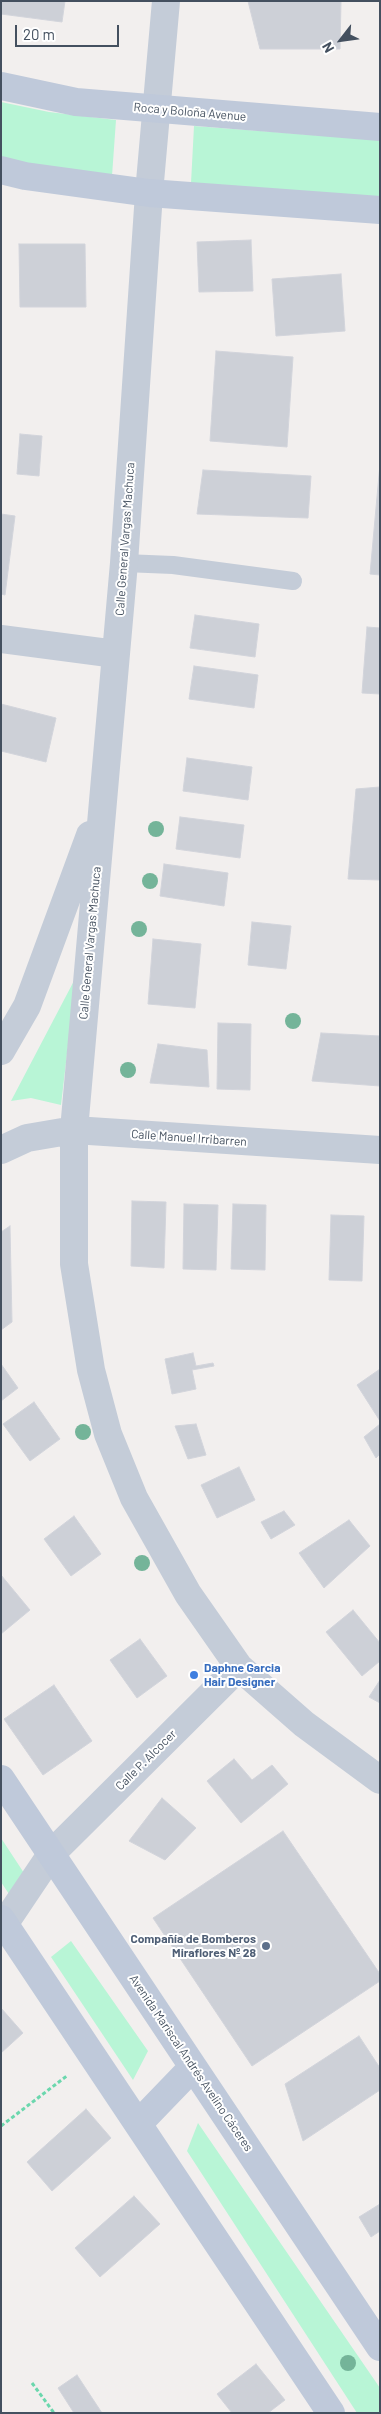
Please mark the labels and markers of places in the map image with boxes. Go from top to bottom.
place label: Daphne Garcia Hair Designer [204,1661,280,1689]
marker: Daphne Garcia Hair Designer [188,1669,200,1681]
place label: Compañía de Bomberos Miraflores Nº 28 [130,1932,256,1960]
marker: Compañía de Bomberos Miraflores Nº 28 [260,1940,272,1952]

